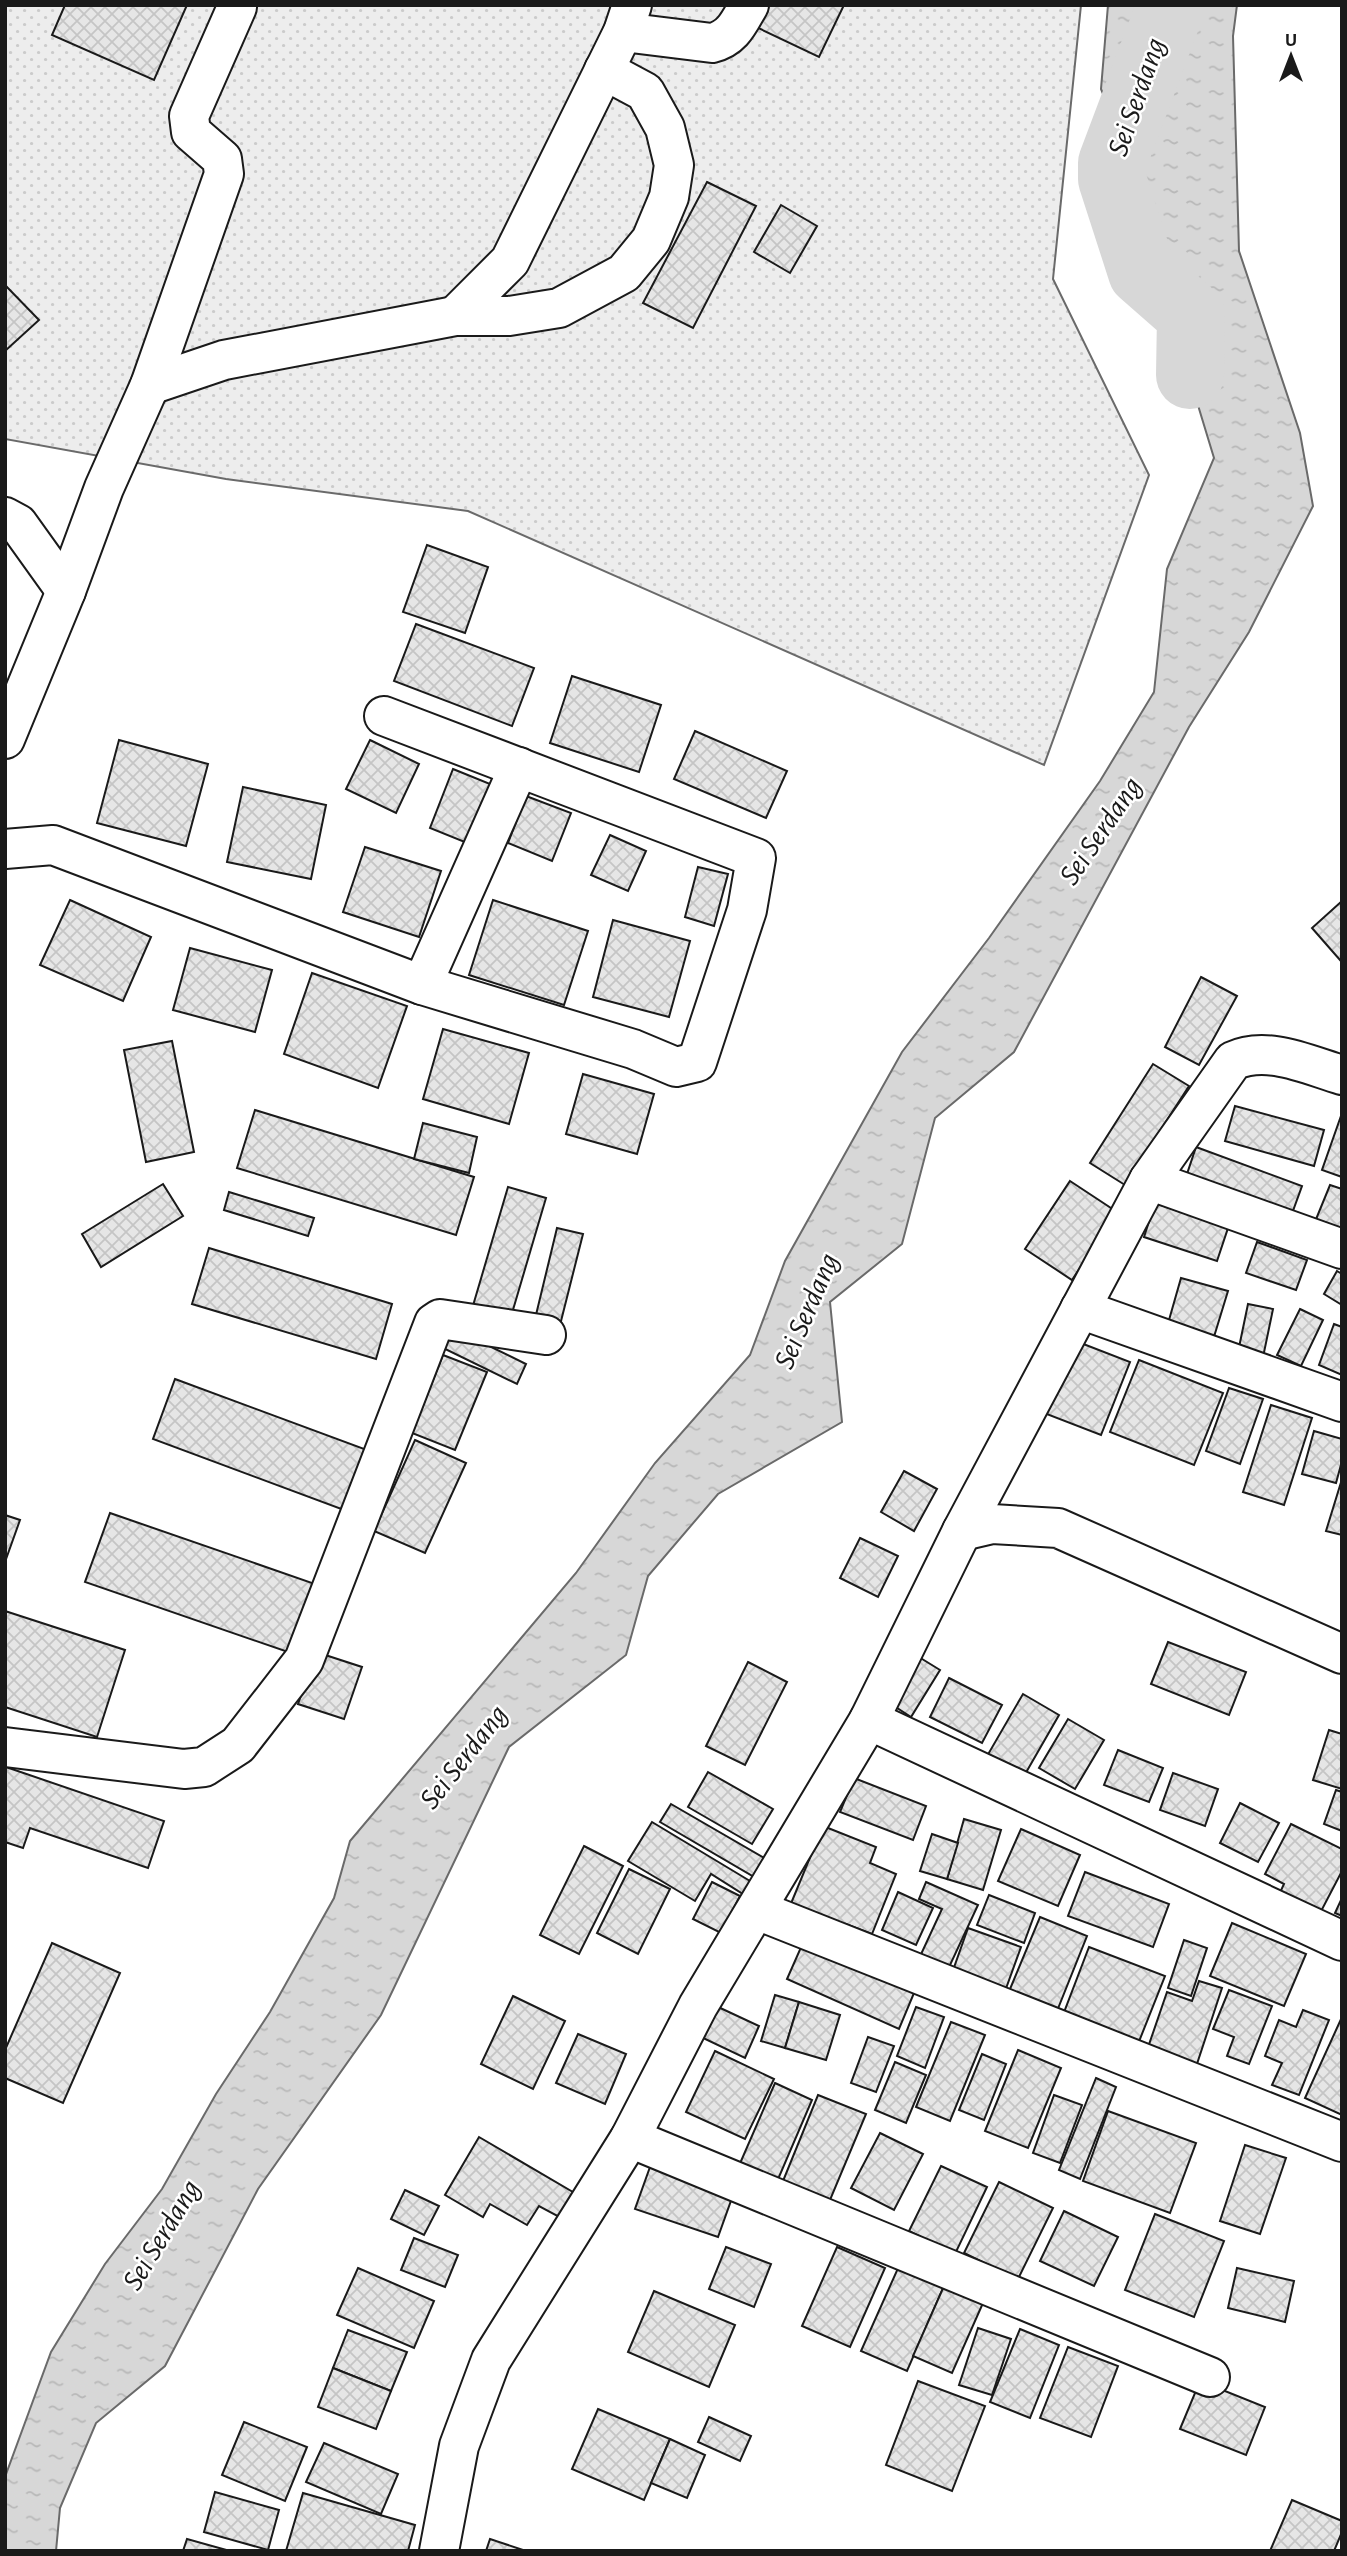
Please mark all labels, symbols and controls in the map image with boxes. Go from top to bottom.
north arrow [1256,21,1326,91]
text: U [1285,31,1297,50]
water label: Sei Serdang [1103,34,1171,160]
water label: Sei Serdang [1054,772,1148,890]
water label: Sei Serdang [769,1249,845,1373]
water label: Sei Serdang [414,1699,514,1815]
water label: Sei Serdang [118,2175,206,2295]

